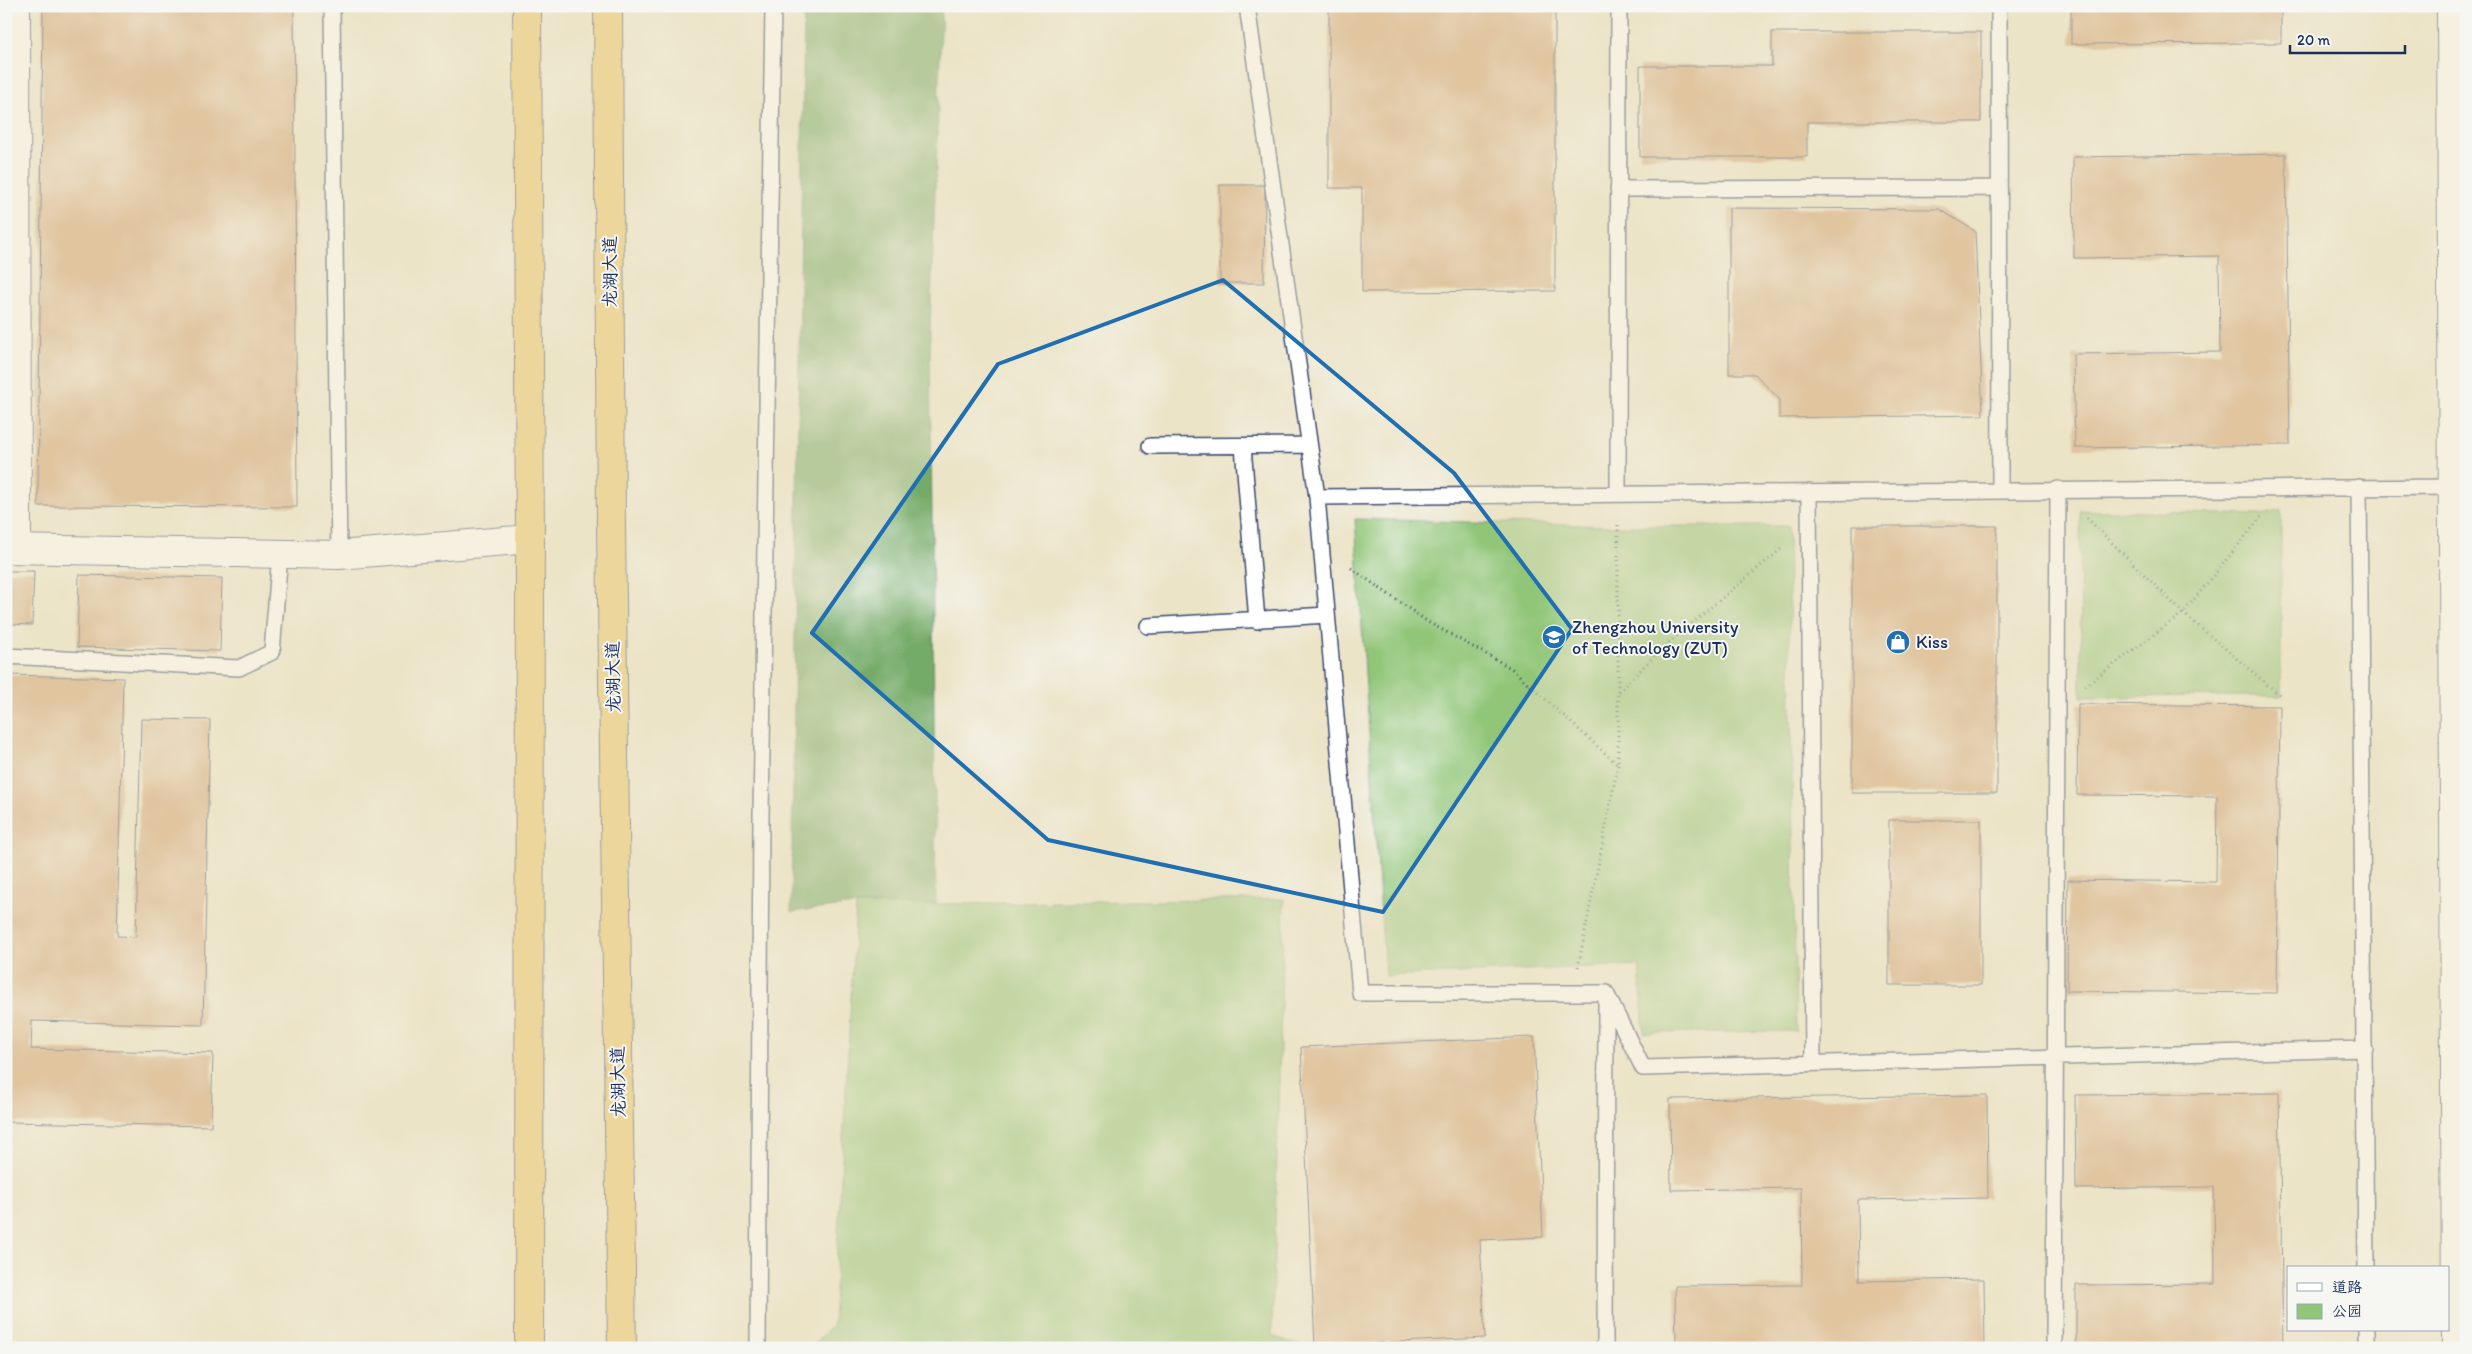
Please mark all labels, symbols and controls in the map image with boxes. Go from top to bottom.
scale bar [2290,22,2404,54]
text: 20 m [2297,31,2331,49]
street label: 龙湖大道 [599,236,621,308]
place label: Zhengzhou University of Technology (ZUT) [1572,616,1739,659]
school or university icon: Zhengzhou University of Technology (ZUT) [1541,624,1567,650]
shop icon: Kiss [1885,629,1911,655]
place label: Kiss [1916,631,1948,653]
street label: 龙湖大道 [601,641,625,713]
street label: 龙湖大道 [606,1046,630,1118]
legend [2287,1266,2450,1332]
text: 道路 [2332,1278,2362,1296]
text: 公园 [2332,1302,2362,1320]

